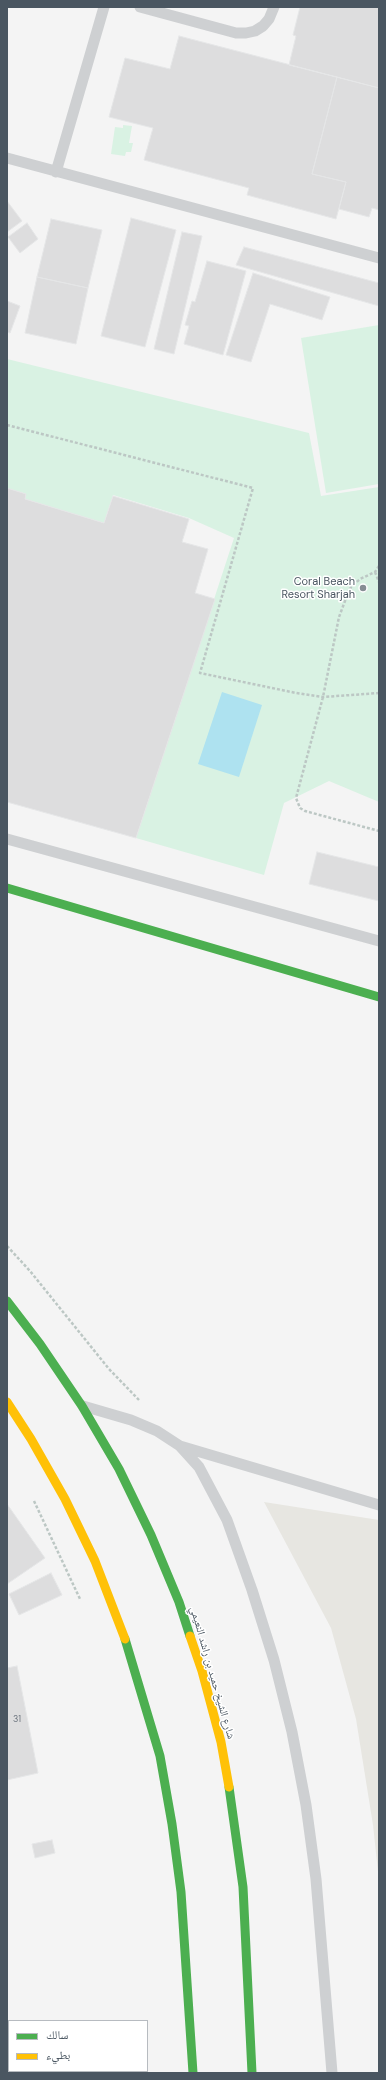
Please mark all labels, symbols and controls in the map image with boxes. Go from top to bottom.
place label: Coral Beach Resort Sharjah [281,575,355,601]
marker: Coral Beach Resort Sharjah [358,583,368,593]
street label: شارع الشيخ حميد بن راشد النعيمي [187,1605,237,1741]
house number: 31 [13,1715,21,1725]
legend [8,2020,148,2072]
text: سالك [46,2027,68,2043]
text: بطيء [46,2047,70,2063]

